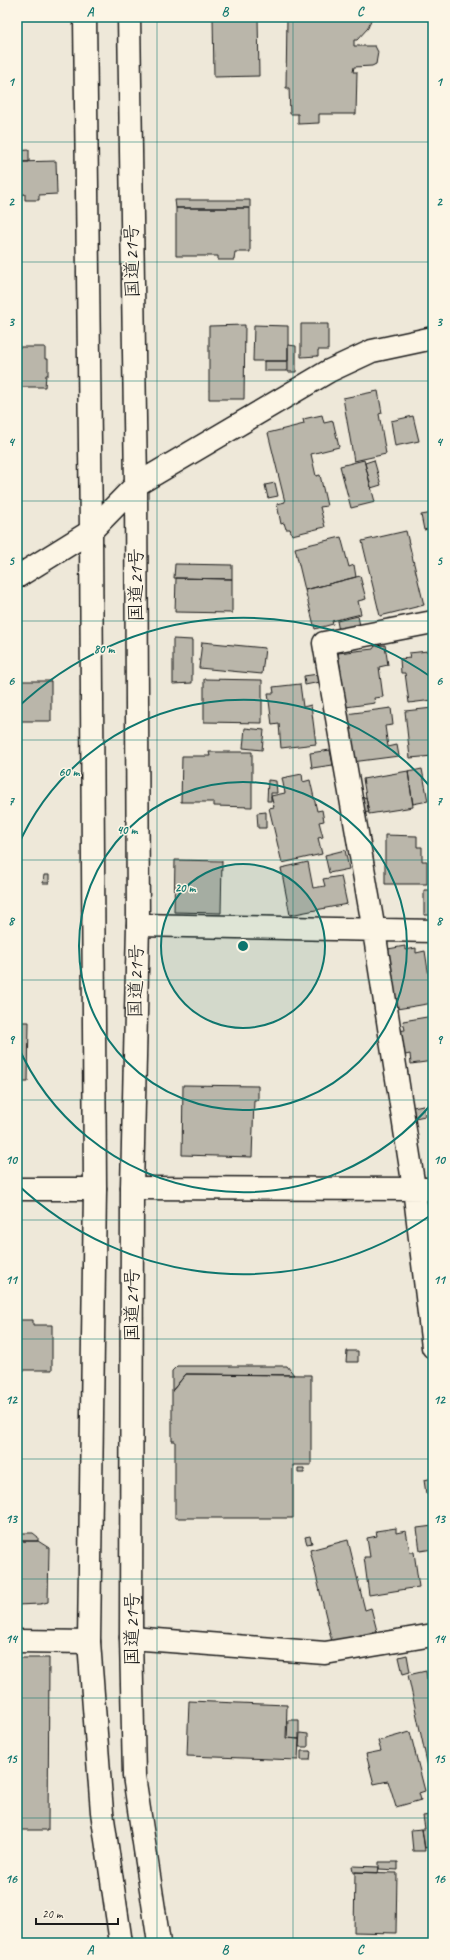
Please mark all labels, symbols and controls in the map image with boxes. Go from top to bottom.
text: A [87,4,95,20]
text: B [222,4,230,20]
text: C [357,4,365,20]
text: 1 [8,74,16,90]
text: 1 [436,74,444,90]
text: 2 [8,194,15,210]
text: 2 [436,194,443,210]
street label: 国道21号 [119,224,145,298]
text: 3 [8,314,15,330]
text: 3 [436,314,443,330]
text: 4 [8,434,16,450]
text: 4 [436,434,444,450]
street label: 国道21号 [124,548,148,622]
text: 5 [8,553,15,569]
text: 5 [436,553,443,569]
text: 80 m [94,641,115,657]
text: 6 [8,673,15,689]
text: 6 [436,673,443,689]
text: 60 m [59,764,81,780]
text: 7 [8,793,15,809]
text: 7 [436,793,443,809]
text: 40 m [117,822,138,838]
text: 20 m [175,880,196,896]
text: 8 [8,913,16,929]
text: 8 [436,913,444,929]
centre of rings [236,939,250,953]
street label: 国道21号 [123,944,149,1018]
text: 9 [8,1032,15,1048]
text: 9 [436,1032,443,1048]
text: 10 [5,1152,18,1168]
text: 10 [433,1152,446,1168]
street label: 国道21号 [120,1268,144,1342]
text: 11 [5,1272,19,1288]
text: 11 [433,1272,447,1288]
text: 12 [5,1392,18,1408]
text: 12 [433,1392,446,1408]
text: 13 [5,1511,18,1527]
text: 13 [433,1511,446,1527]
street label: 国道21号 [120,1592,144,1666]
text: 14 [5,1631,19,1647]
text: 14 [433,1631,447,1647]
text: 15 [5,1751,18,1767]
text: 15 [433,1751,446,1767]
text: 16 [5,1871,18,1887]
text: 16 [433,1871,446,1887]
scale bar [36,1900,118,1926]
text: 20 m [42,1906,64,1922]
text: A [87,1942,95,1958]
text: B [222,1942,230,1958]
text: C [357,1942,365,1958]

